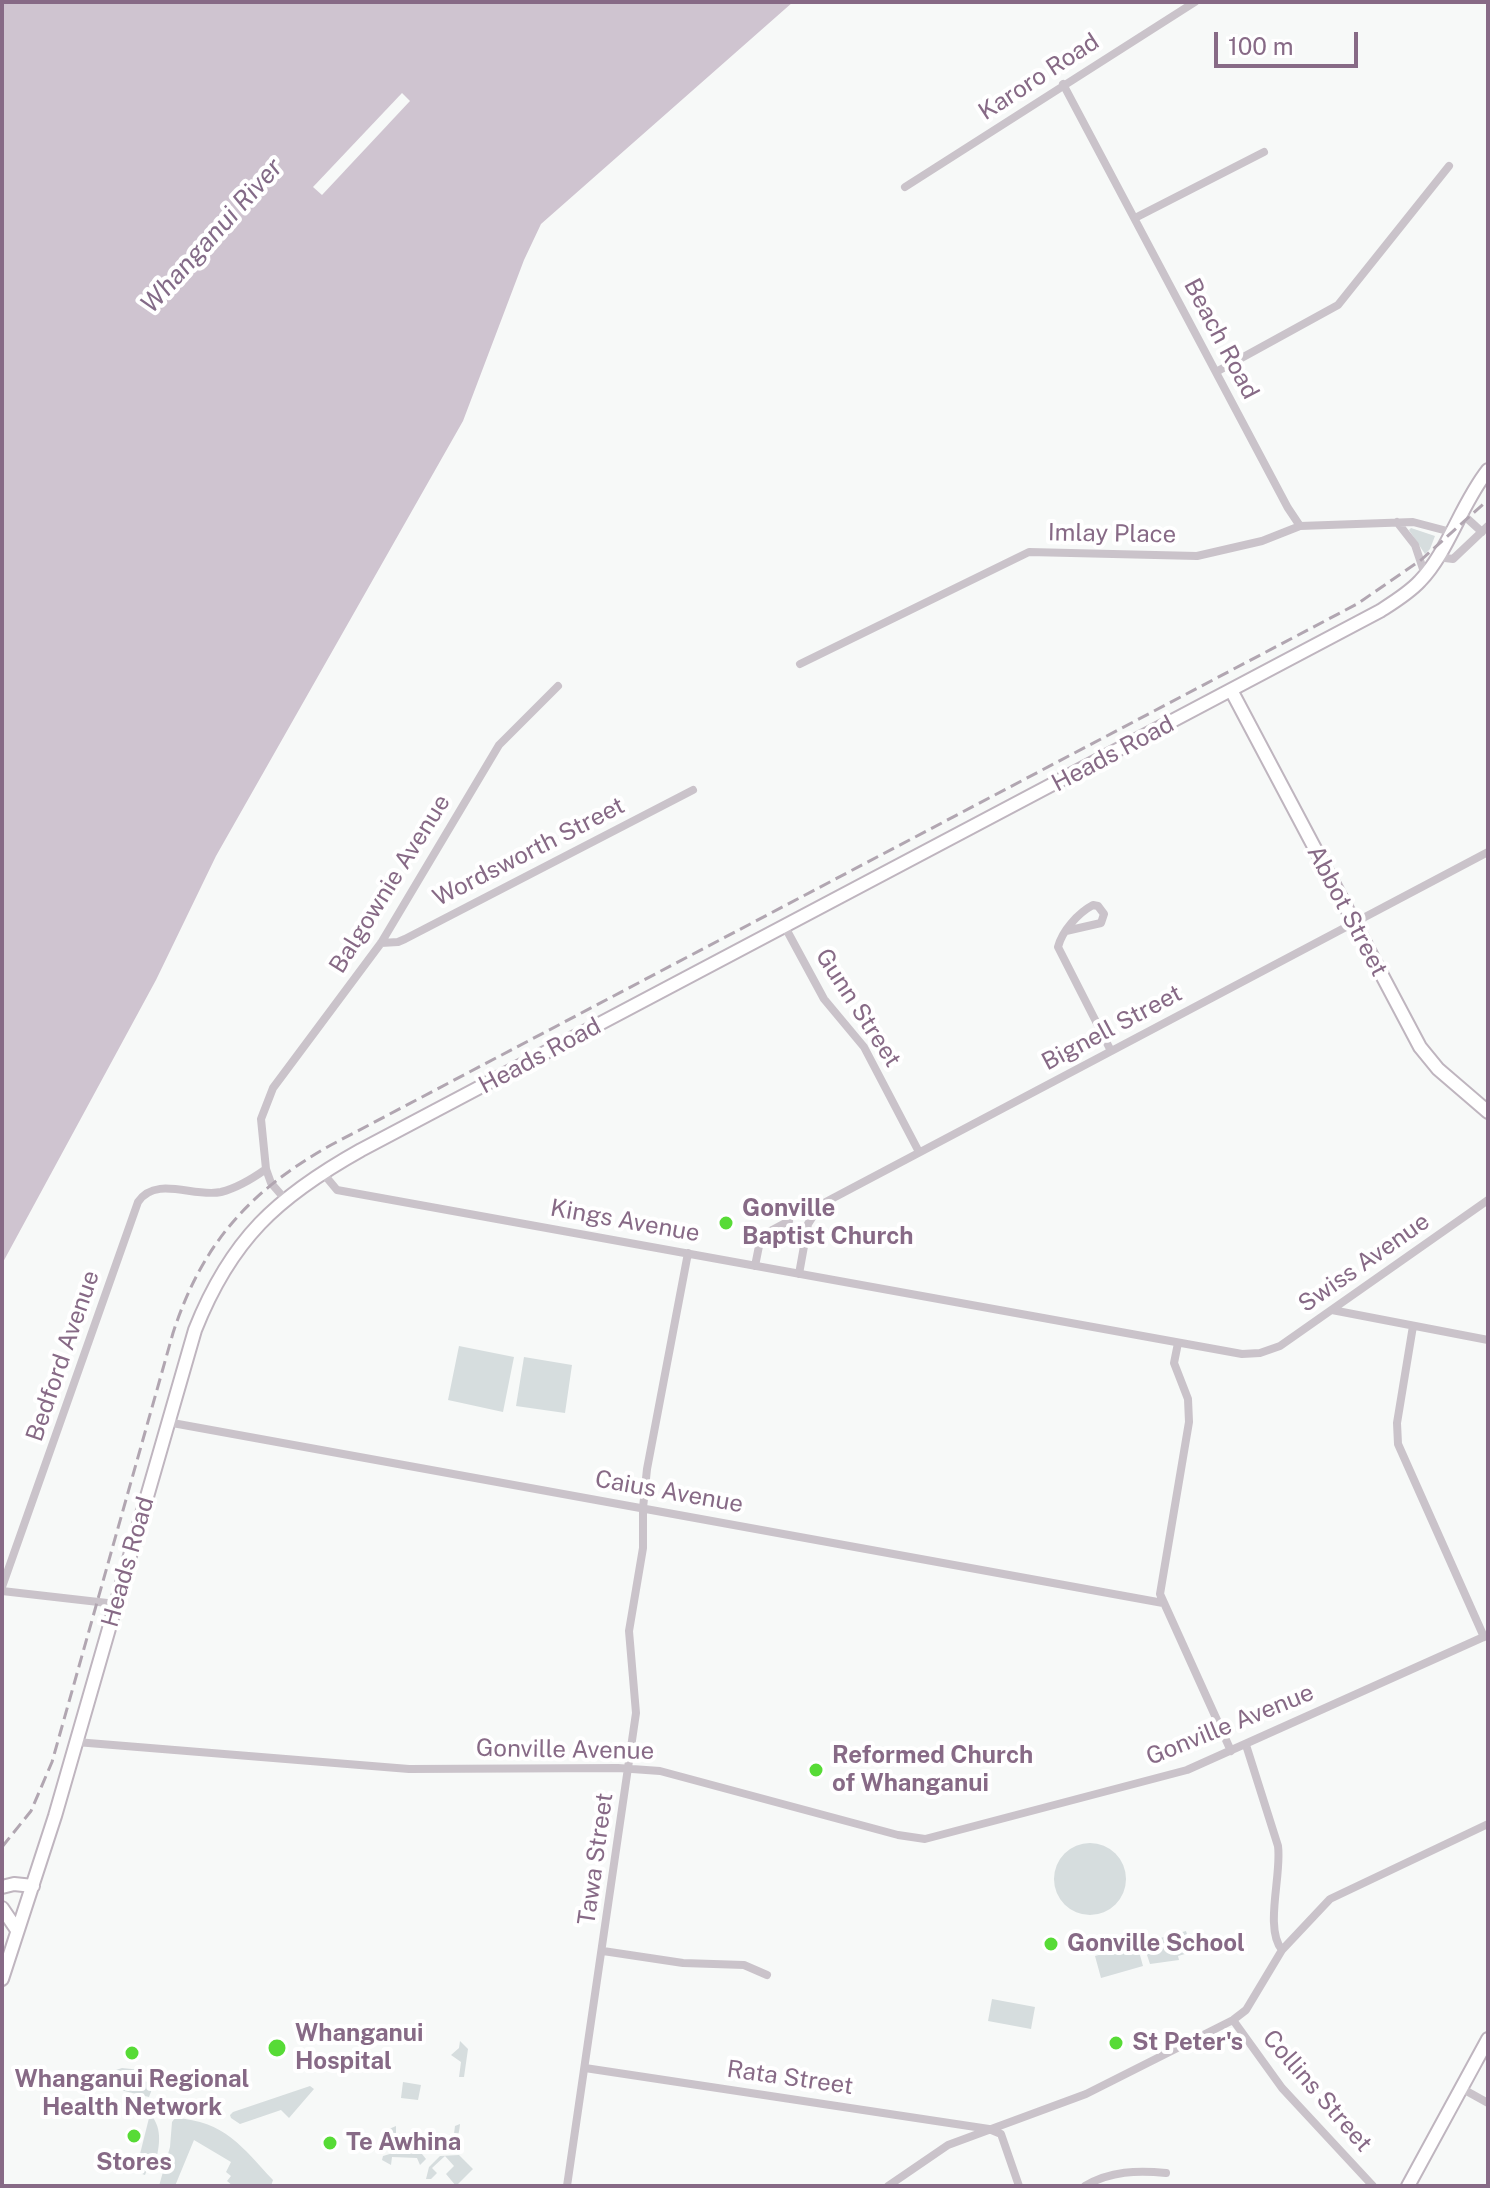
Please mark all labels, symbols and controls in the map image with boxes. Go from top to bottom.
scale bar [1218,16,1362,66]
street label: Karoro Road [973,27,1105,127]
text: 100 m [1228,32,1294,60]
water label: Whanganui River [135,152,289,320]
street label: Beach Road [1177,274,1265,404]
street label: Imlay Place [1048,518,1176,550]
street label: Heads Road [1047,710,1179,798]
street label: Balgownie Avenue [323,789,457,979]
street label: Wordsworth Street [428,791,630,913]
street label: Abbot Street [1300,841,1394,981]
street label: Gunn Street [809,943,907,1073]
street label: Bignell Street [1037,979,1187,1077]
street label: Heads Road [474,1012,606,1100]
street label: Kings Avenue [548,1194,702,1248]
place label: Gonville Baptist Church [742,1195,914,1251]
street label: Swiss Avenue [1293,1207,1435,1319]
marker: Gonville Baptist Church [717,1214,735,1232]
street label: Bedford Avenue [20,1267,106,1445]
street label: Caius Avenue [593,1465,745,1519]
street label: Heads Road [96,1494,160,1630]
street label: Gonville Avenue [1142,1678,1318,1772]
street label: Gonville Avenue [476,1734,654,1766]
place label: Reformed Church of Whanganui [832,1742,1033,1798]
marker: Reformed Church of Whanganui [807,1761,825,1779]
street label: Tawa Street [572,1791,620,1927]
place label: Gonville School [1067,1930,1245,1958]
marker: Gonville School [1042,1935,1060,1953]
place label: Whanganui Hospital [295,2020,424,2076]
street label: Collins Street [1256,2024,1378,2158]
place label: St Peter's [1132,2029,1243,2057]
marker: St Peter's [1107,2034,1125,2052]
marker: Whanganui Hospital [266,2037,288,2059]
marker: Whanganui Regional Health Network [123,2044,141,2062]
street label: Rata Street [725,2055,855,2101]
place label: Whanganui Regional Health Network [15,2066,249,2122]
marker: Stores [125,2127,143,2145]
place label: Te Awhina [346,2129,461,2157]
marker: Te Awhina [321,2134,339,2152]
place label: Stores [96,2149,172,2177]

